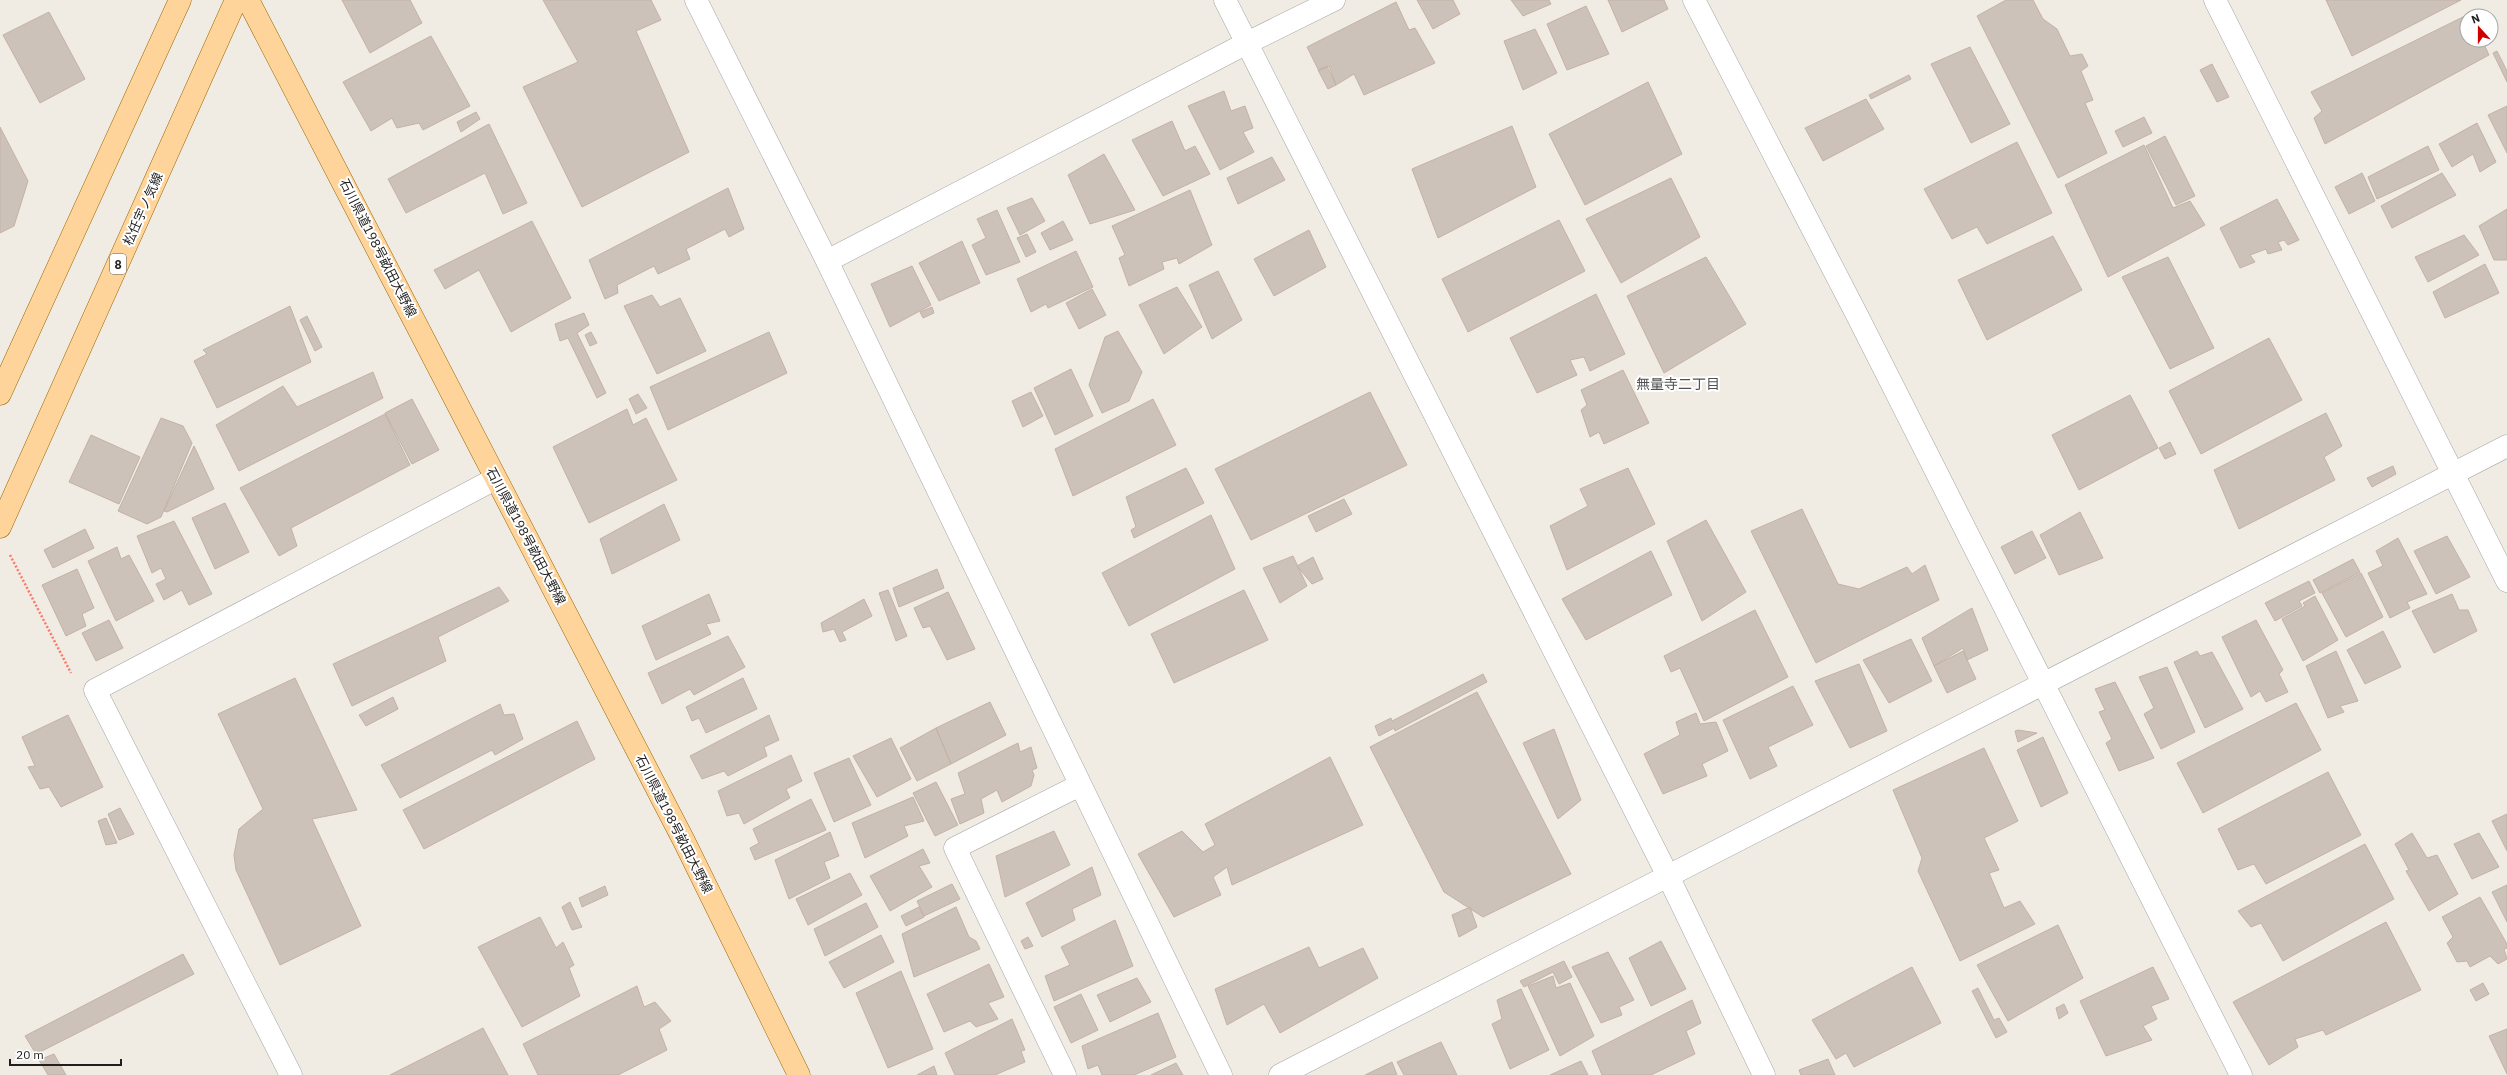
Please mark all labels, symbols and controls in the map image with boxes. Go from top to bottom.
north arrow [2459,8,2499,48]
text: N [2469,11,2482,27]
street label: 松任宇ノ気線 [119,170,167,248]
street label: 石川県道198号畝田大野線 [336,176,420,320]
road number: 8 [110,254,126,274]
district label: 無量寺二丁目 [1636,375,1720,393]
street label: 石川県道198号畝田大野線 [482,464,570,608]
street label: 石川県道198号畝田大野線 [632,752,716,896]
scale bar [10,1041,121,1067]
text: 20 m [16,1047,44,1062]

